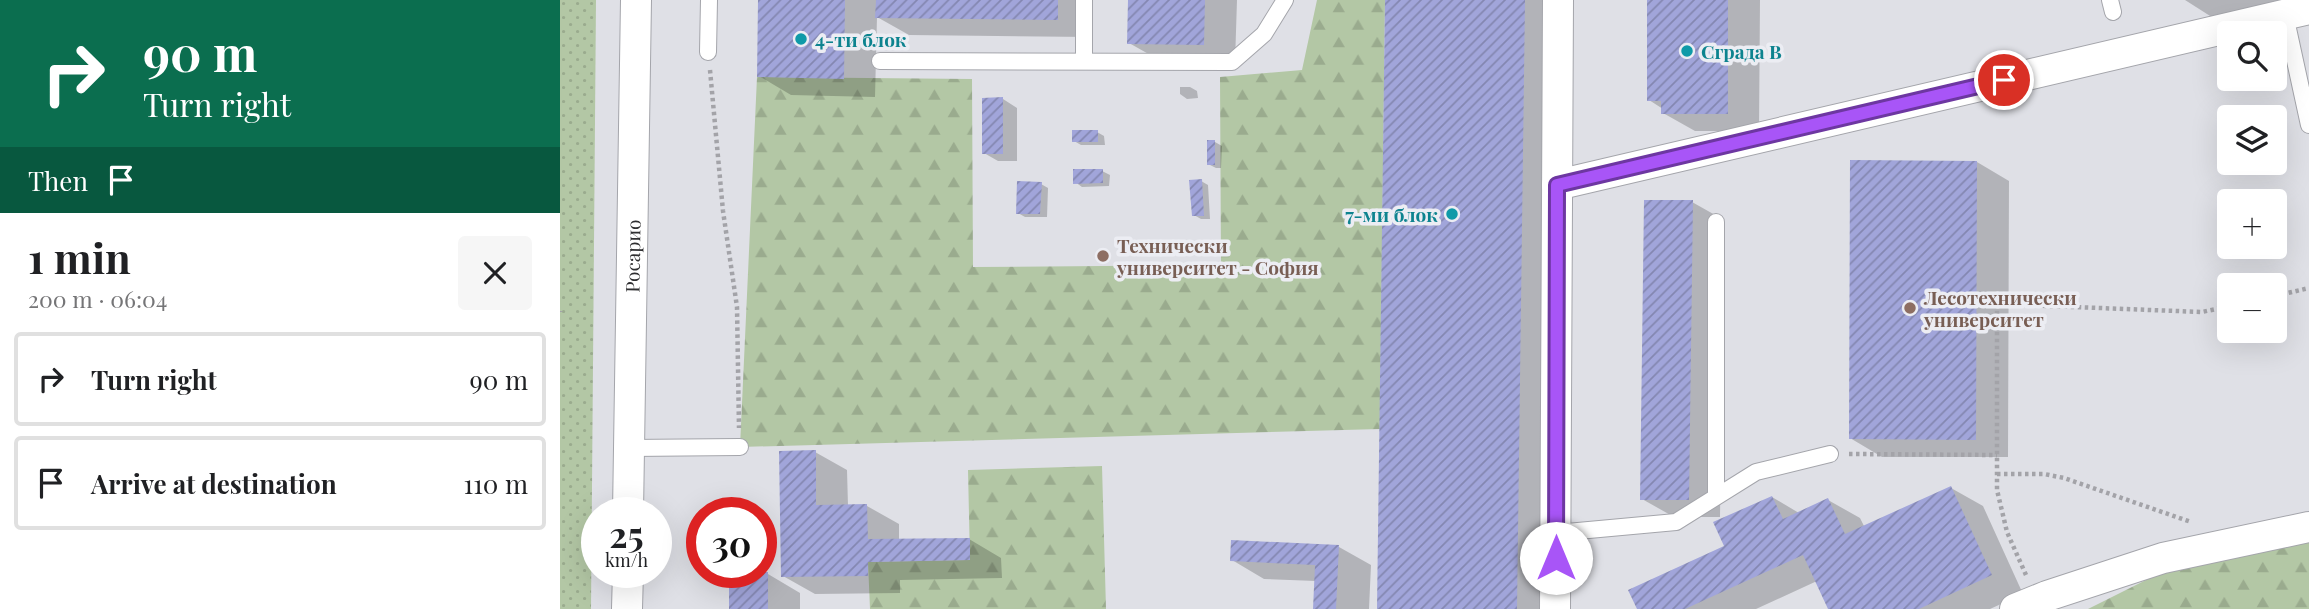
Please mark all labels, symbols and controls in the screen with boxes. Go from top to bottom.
text: 90 m [143,19,257,84]
map controls [2217,21,2287,343]
button: search [2217,21,2287,91]
place label: 4-ти блок [815,26,907,52]
icon: right [28,28,119,119]
marker: 4-ти блок [793,31,809,47]
place label: Сграда В [1701,38,1782,64]
marker: Сграда В [1679,43,1695,59]
pin [1974,50,2034,110]
icon: arrive [1985,61,2023,99]
text: Turn right [143,82,291,125]
button: layers [2217,105,2287,175]
icon: arrive [102,161,140,199]
text: Then [28,163,88,198]
button: + [2217,189,2287,259]
place label: 7-ми блок [1345,201,1438,227]
marker: 7-ми блок [1444,206,1460,222]
street label: Росарио [618,219,646,293]
text: 1 min [28,229,131,285]
place label: Технически университет - София [1116,232,1319,280]
button: close [458,236,532,310]
marker: Технически университет - София [1095,248,1111,264]
button: − [2217,273,2287,343]
text: 200 m · 06:04 [28,283,167,314]
place label: Лесотехнически университет [1923,284,2077,332]
marker: Лесотехнически университет [1902,300,1918,316]
icon: right [32,360,70,398]
text: Turn right [91,362,217,397]
text: 90 m [470,362,528,397]
icon: arrive [32,464,70,502]
text: Arrive at destination [91,466,337,501]
text: 110 m [464,466,528,501]
speed limit sign: 30 [686,497,777,588]
text: 25 [609,510,644,557]
position arrow [1519,521,1593,595]
text: km/h [605,548,648,572]

